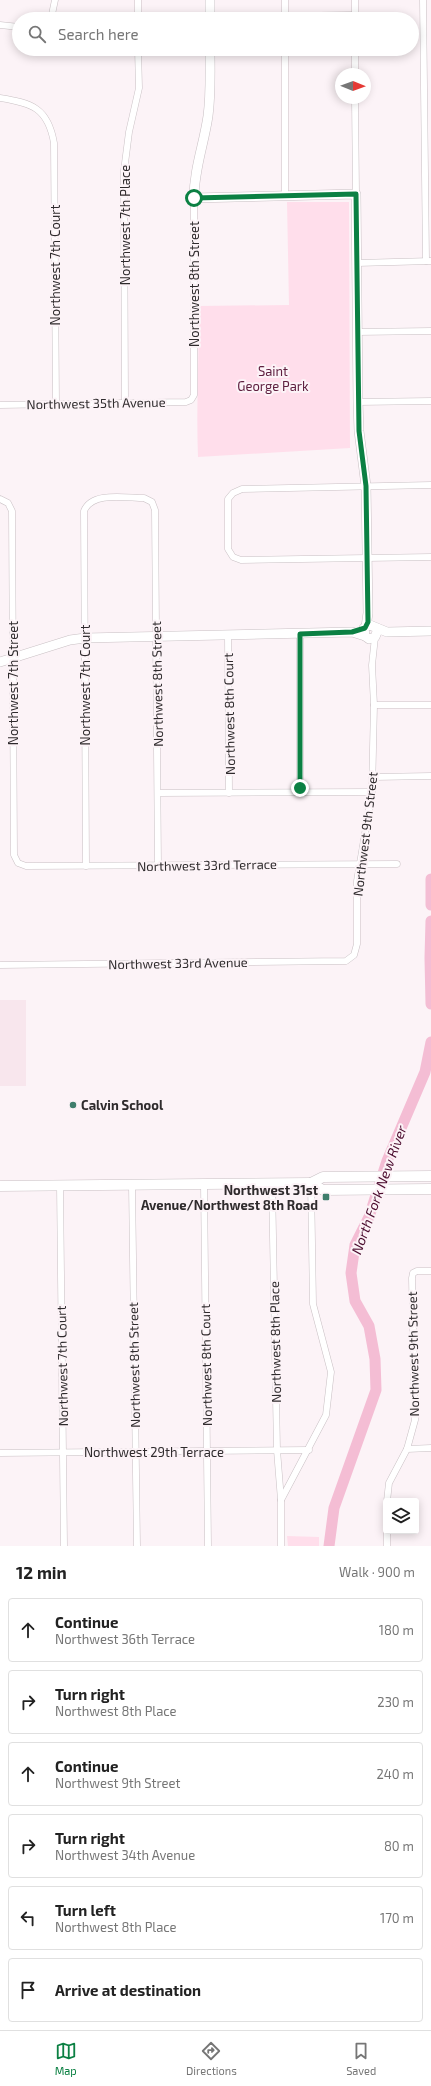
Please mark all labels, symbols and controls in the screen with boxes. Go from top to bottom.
search box [12,12,419,56]
icon: search [26,23,48,45]
text: Search here [58,25,139,43]
north arrow [335,68,371,104]
street label: Northwest 7th Place [117,165,133,285]
route start [185,189,203,207]
street label: Northwest 7th Court [47,205,63,325]
street label: Northwest 8th Street [186,221,202,347]
park label: Saint George Park [237,363,309,394]
street label: Northwest 35th Avenue [26,394,166,412]
street label: Northwest 7th Street [5,621,21,745]
street label: Northwest 8th Street [148,621,166,747]
street label: Northwest 7th Court [77,625,93,745]
street label: Northwest 8th Court [220,653,238,775]
street label: Northwest 9th Street [349,771,381,897]
route end [291,779,309,797]
street label: Northwest 33rd Terrace [137,856,277,874]
street label: Northwest 33rd Avenue [108,954,248,972]
place label: Calvin School [81,1097,164,1113]
marker: Calvin School [68,1100,78,1110]
water label: North Fork New River [347,1123,410,1257]
place label: Northwest 31st Avenue/Northwest 8th Road [141,1182,319,1213]
marker: Northwest 31st Avenue/Northwest 8th Road [321,1192,331,1202]
street label: Northwest 8th Place [266,1281,284,1403]
street label: Northwest 9th Street [404,1291,422,1417]
street label: Northwest 8th Street [125,1302,143,1428]
street label: Northwest 8th Court [197,1304,215,1426]
street label: Northwest 7th Court [53,1305,71,1427]
street label: Northwest 29th Terrace [84,1444,224,1460]
map controls [383,1498,419,1534]
button: layers [383,1498,419,1534]
text: 12 min [16,1562,67,1582]
text: Walk · 900 m [339,1564,415,1580]
text: Continue [55,1613,118,1631]
icon: ahead [17,1619,39,1641]
text: 180 m [379,1622,414,1638]
text: Northwest 36th Terrace [55,1631,195,1647]
text: Turn right [55,1685,125,1703]
icon: right [17,1691,39,1713]
text: 230 m [377,1694,414,1710]
text: Northwest 8th Place [55,1703,177,1719]
text: Continue [55,1757,118,1775]
icon: ahead [17,1763,39,1785]
text: 240 m [377,1766,414,1782]
text: Northwest 9th Street [55,1775,180,1791]
text: Turn right [55,1829,125,1847]
icon: right [17,1835,39,1857]
text: 80 m [384,1838,414,1854]
text: Northwest 34th Avenue [55,1847,195,1863]
text: Turn left [55,1901,116,1919]
icon: left [17,1907,39,1929]
text: 170 m [380,1910,414,1926]
text: Northwest 8th Place [55,1919,177,1935]
icon: arrive [17,1979,39,2001]
text: Arrive at destination [55,1981,201,1999]
tab: Map [55,2040,77,2077]
tab: Directions [186,2040,237,2077]
tab: Saved [346,2040,376,2077]

